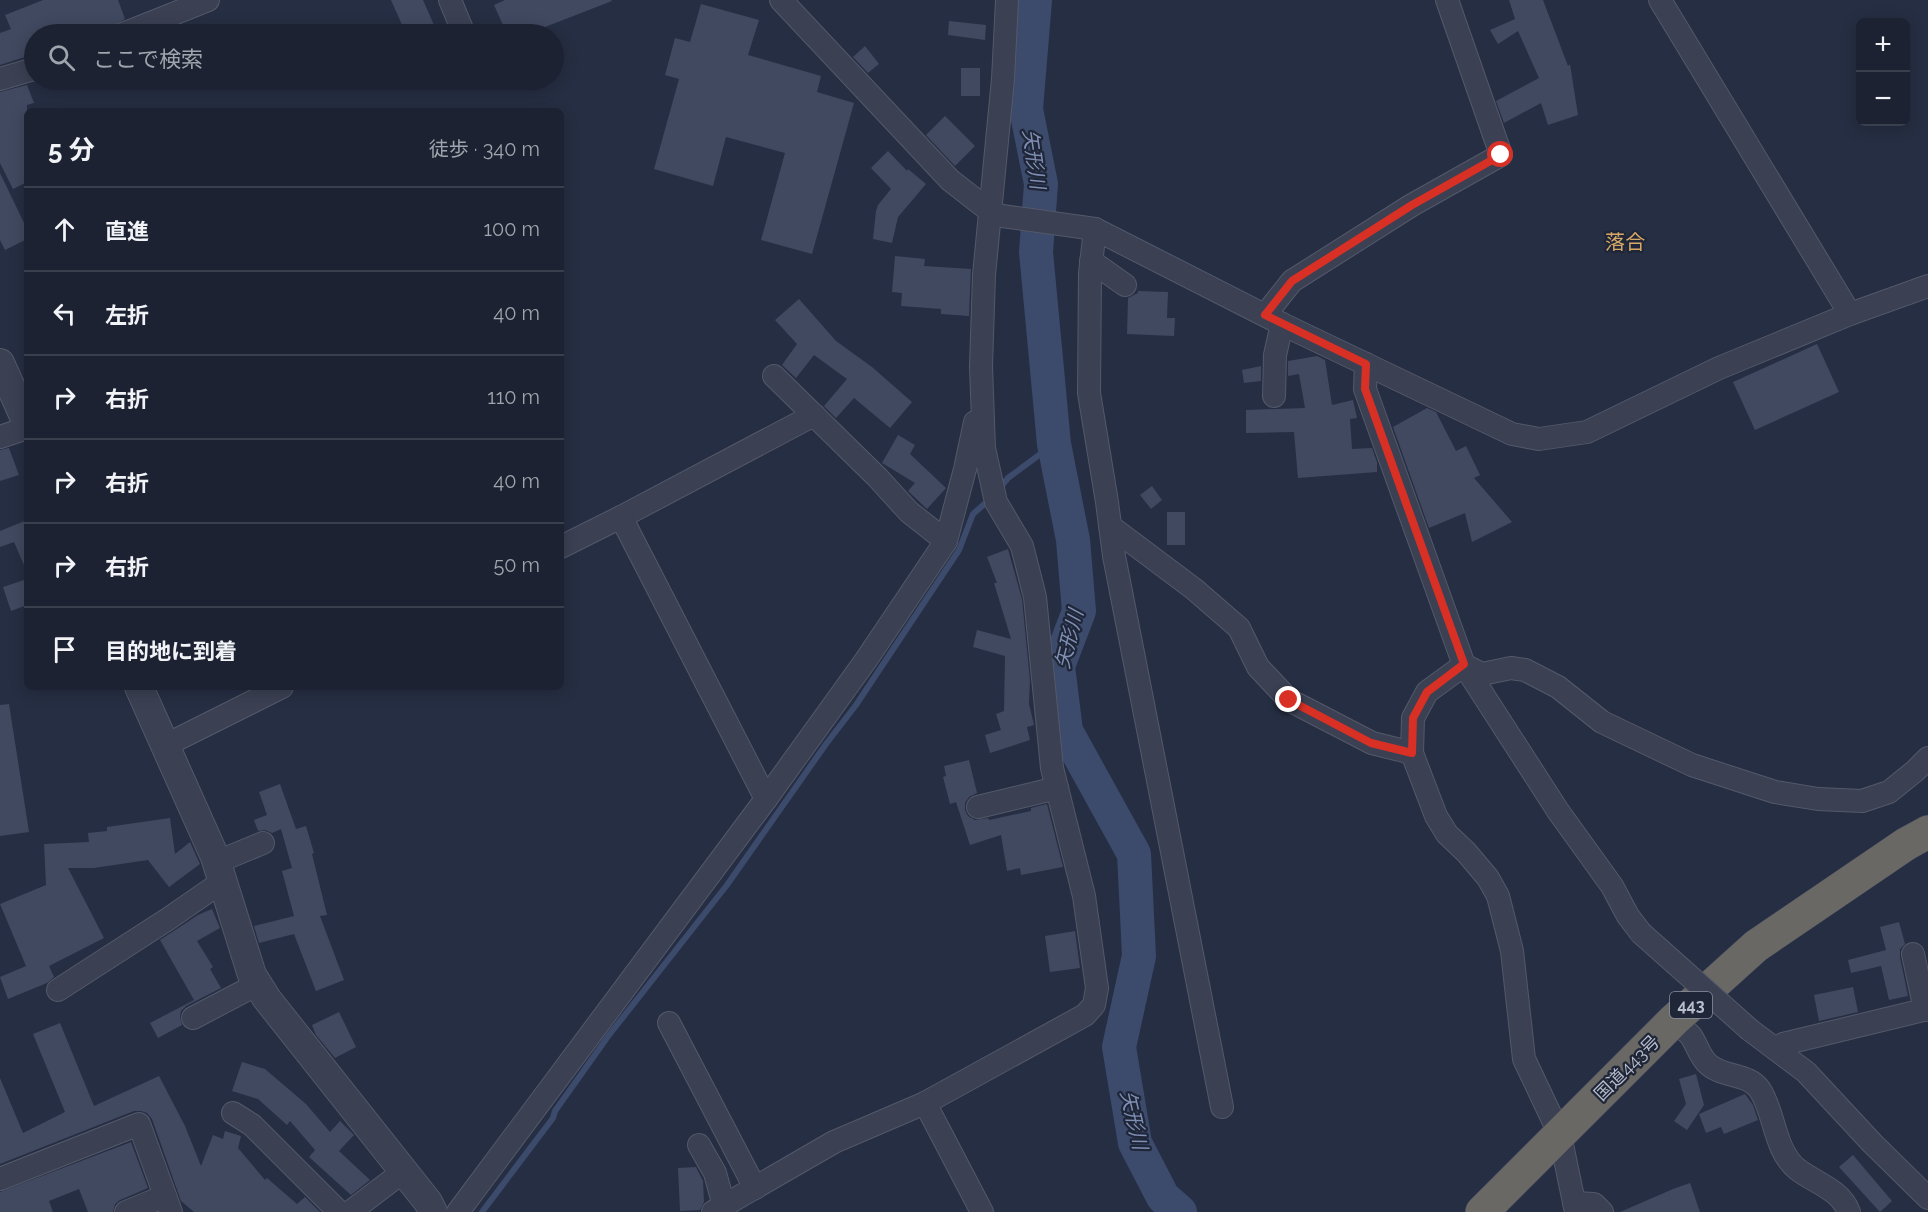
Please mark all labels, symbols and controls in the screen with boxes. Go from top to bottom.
map controls [1856,18,1910,126]
button: + [1856,18,1910,72]
search box [24,24,564,90]
icon: search [45,41,78,74]
text: ここで検索 [93,46,203,72]
button: − [1856,72,1910,126]
water label: 矢形川 [1018,128,1050,192]
text: 5 分 [48,135,95,165]
text: 徒歩 · 340 m [429,137,540,161]
route start [1487,141,1513,167]
icon: ahead [48,213,81,246]
text: 100 m [483,217,540,241]
text: 直進 [105,218,149,244]
district label: 落合 [1605,230,1645,254]
icon: left [48,297,81,330]
text: 40 m [493,301,540,325]
text: 左折 [105,302,149,328]
icon: right [48,381,81,414]
text: 110 m [487,385,540,409]
text: 右折 [105,386,149,412]
icon: right [48,465,81,498]
text: 40 m [493,469,540,493]
text: 右折 [105,470,149,496]
icon: right [48,549,81,582]
text: 50 m [493,553,540,577]
text: 右折 [105,554,149,580]
water label: 矢形川 [1050,605,1088,671]
icon: arrive [48,633,81,666]
text: 目的地に到着 [105,638,237,664]
route end [1275,686,1301,712]
road number: 443 [1670,992,1712,1018]
street label: 国道443号 [1590,1031,1664,1105]
water label: 矢形川 [1116,1088,1153,1154]

